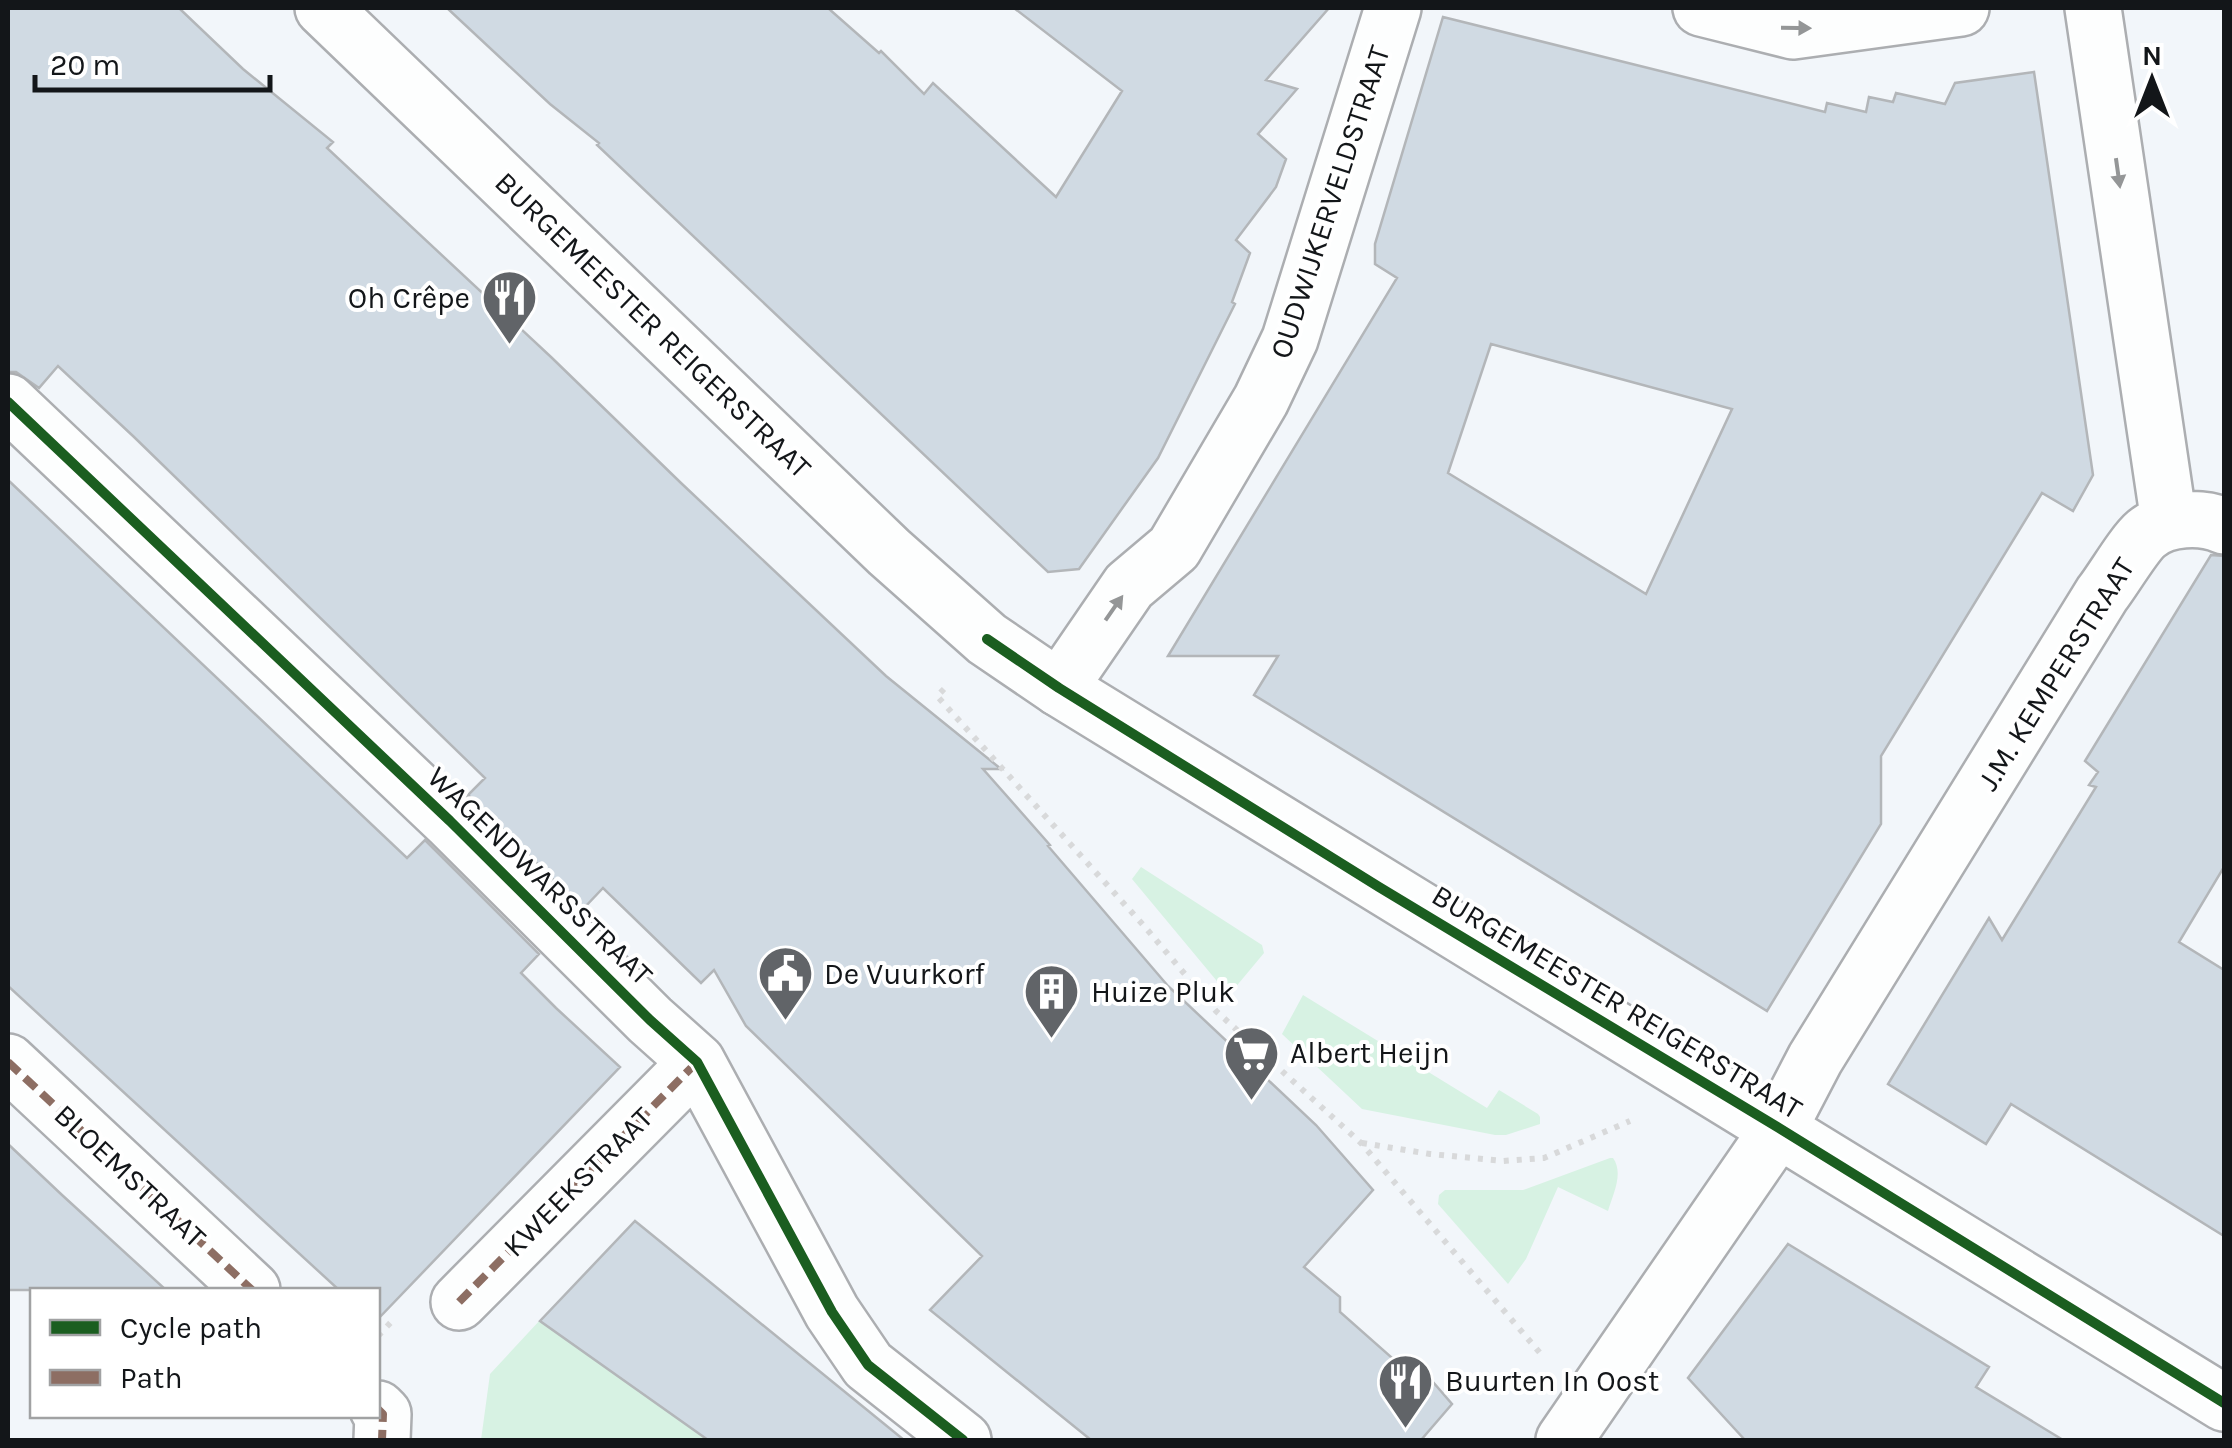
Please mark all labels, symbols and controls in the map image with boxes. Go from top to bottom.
one-way arrow [1781,20,1812,36]
scale bar [35,30,270,92]
north arrow [2102,30,2202,130]
text: N [2142,39,2162,72]
street label: OUDWIJKERVELDSTRAAT [1262,41,1398,363]
text: 20 m [50,47,120,83]
one-way arrow [2110,158,2126,190]
street label: BURGEMEESTER REIGERSTRAAT [487,164,819,486]
restaurant icon: Oh Crêpe [479,268,539,347]
place label: Oh Crêpe [348,280,470,316]
street label: J.M. KEMPERSTRAAT [1970,551,2142,797]
one-way arrow [1104,594,1123,621]
street label: WAGENDWARSSTRAAT [420,759,660,993]
street label: BURGEMEESTER REIGERSTRAAT [1425,877,1809,1127]
public building icon: De Vuurkorf [755,944,815,1023]
place label: De Vuurkorf [824,956,986,992]
building icon: Huize Pluk [1022,962,1082,1041]
place label: Huize Pluk [1091,974,1235,1010]
supermarket icon: Albert Heijn [1221,1023,1281,1102]
place label: Albert Heijn [1290,1035,1450,1071]
street label: BLOEMSTRAAT [47,1097,213,1255]
street label: KWEEKSTRAAT [496,1100,660,1264]
legend [30,1288,380,1418]
text: Cycle path [120,1310,262,1346]
restaurant icon: Buurten In Oost [1376,1351,1436,1430]
text: Path [120,1360,183,1396]
place label: Buurten In Oost [1445,1363,1659,1399]

